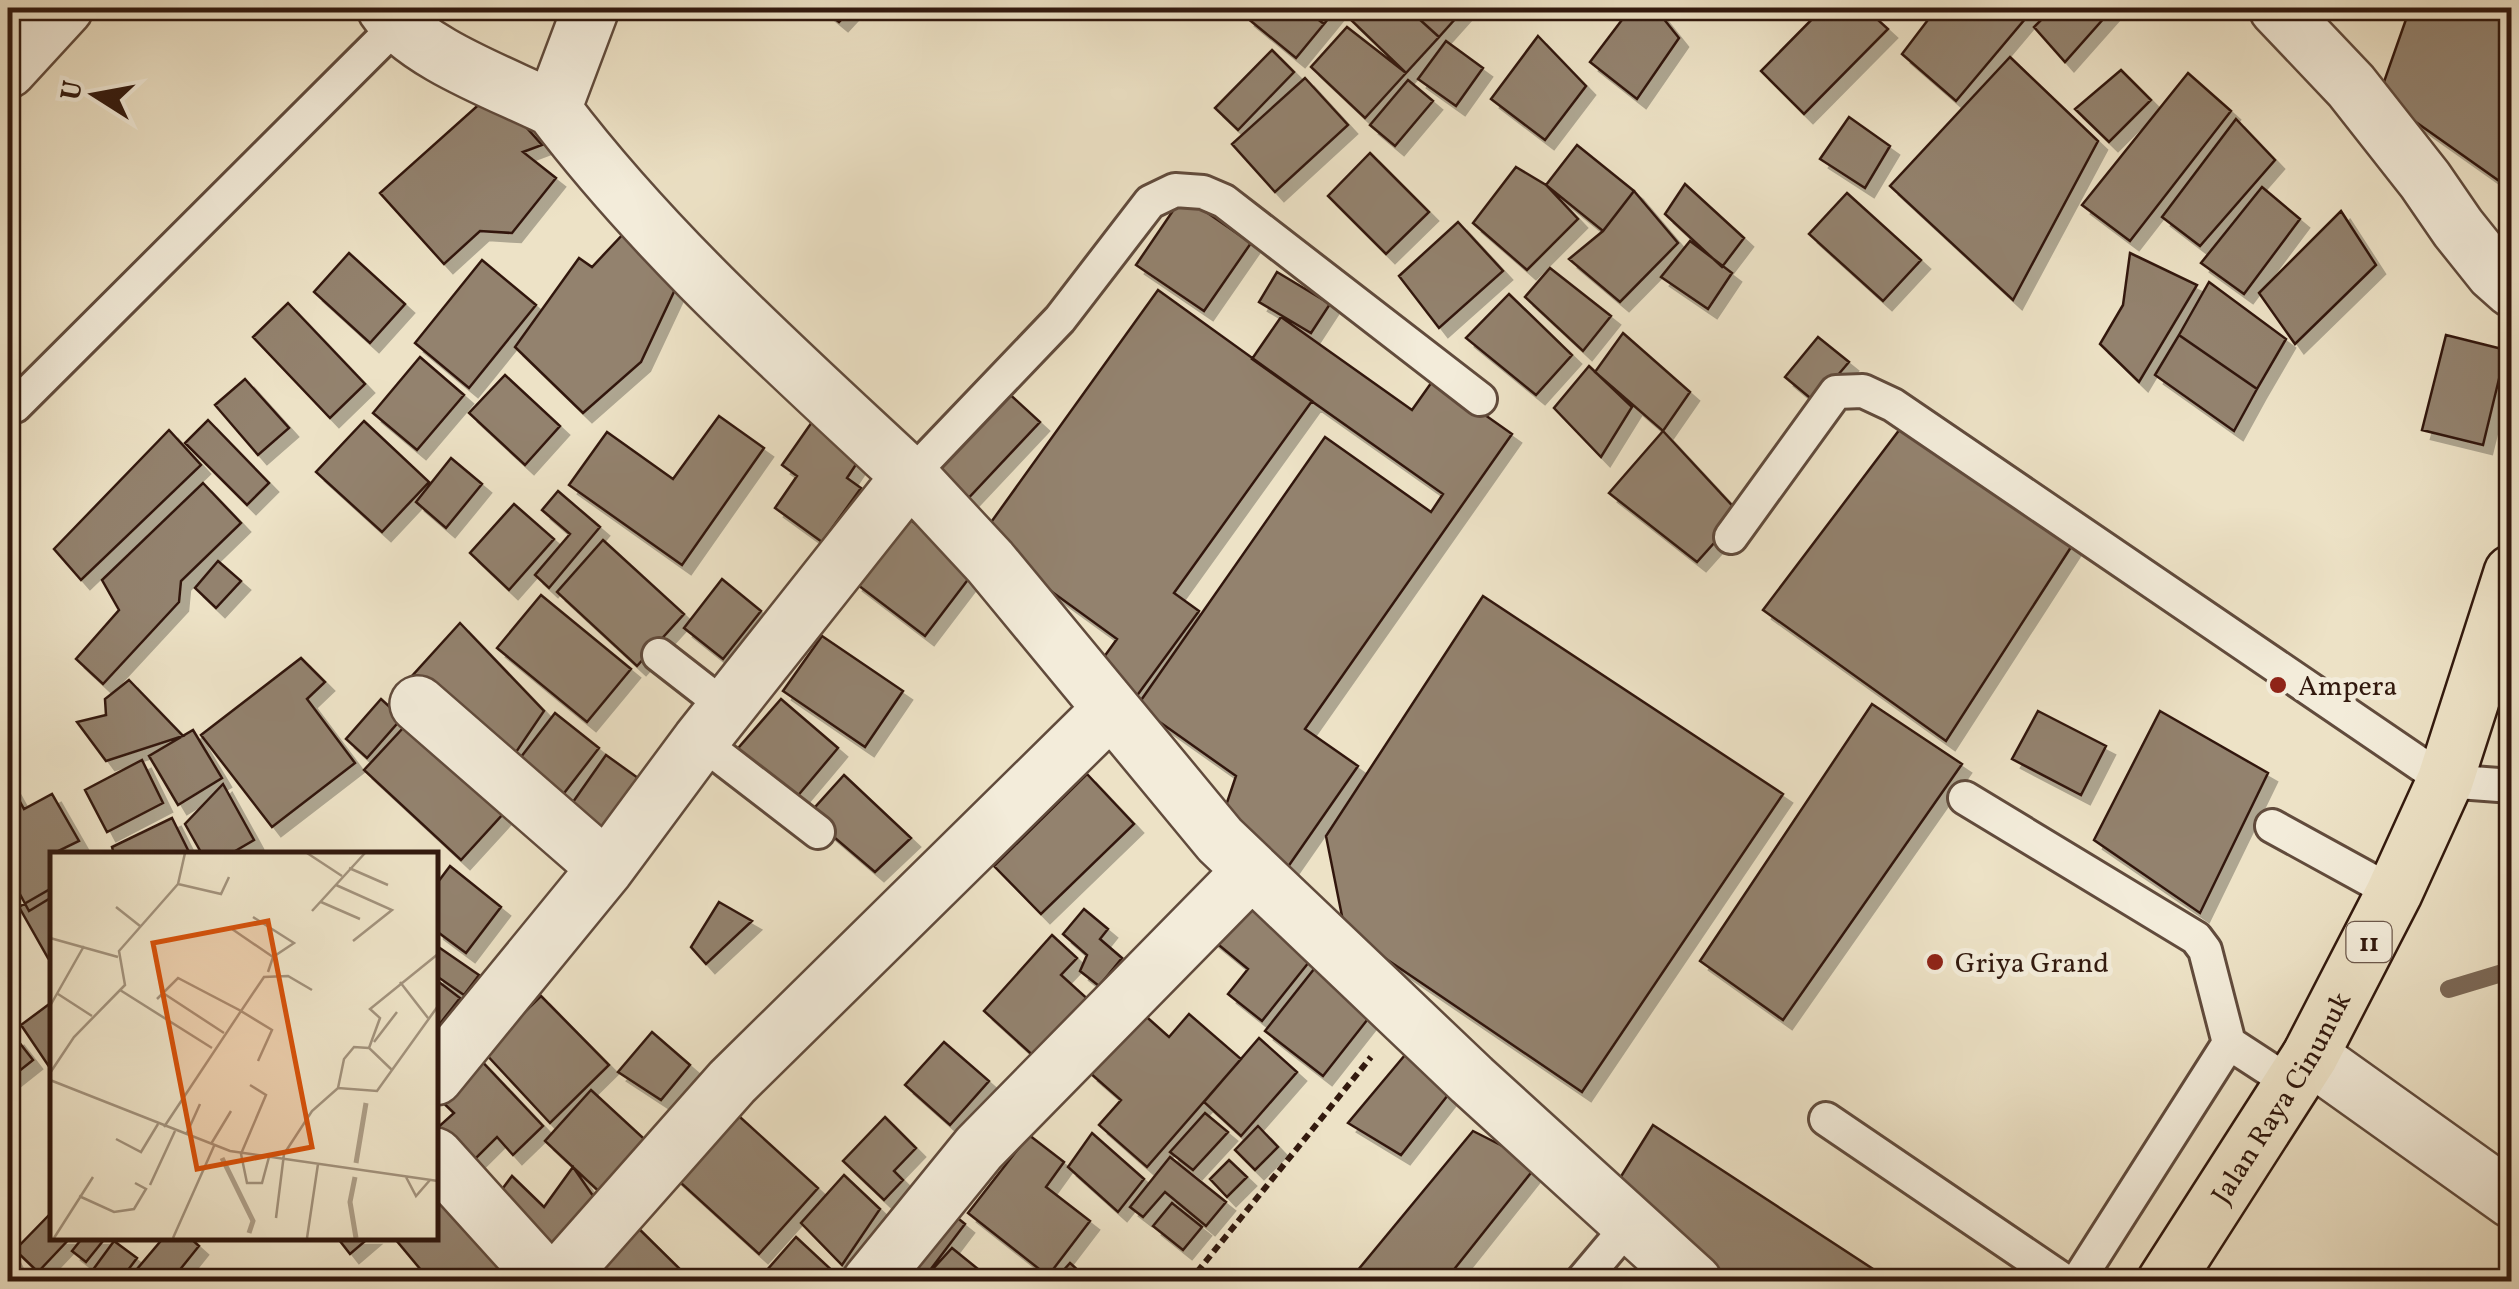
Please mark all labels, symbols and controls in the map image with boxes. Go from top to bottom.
north arrow [45,45,145,145]
text: U [52,78,94,104]
place label: Ampera [2298,668,2398,707]
marker: Ampera [2267,674,2289,696]
inset map [50,852,438,1239]
road number: 11 [2346,922,2392,962]
place label: Griya Grand [1955,945,2109,984]
marker: Griya Grand [1924,951,1946,973]
street label: Jalan Raya Cinunuk [2203,986,2362,1212]

